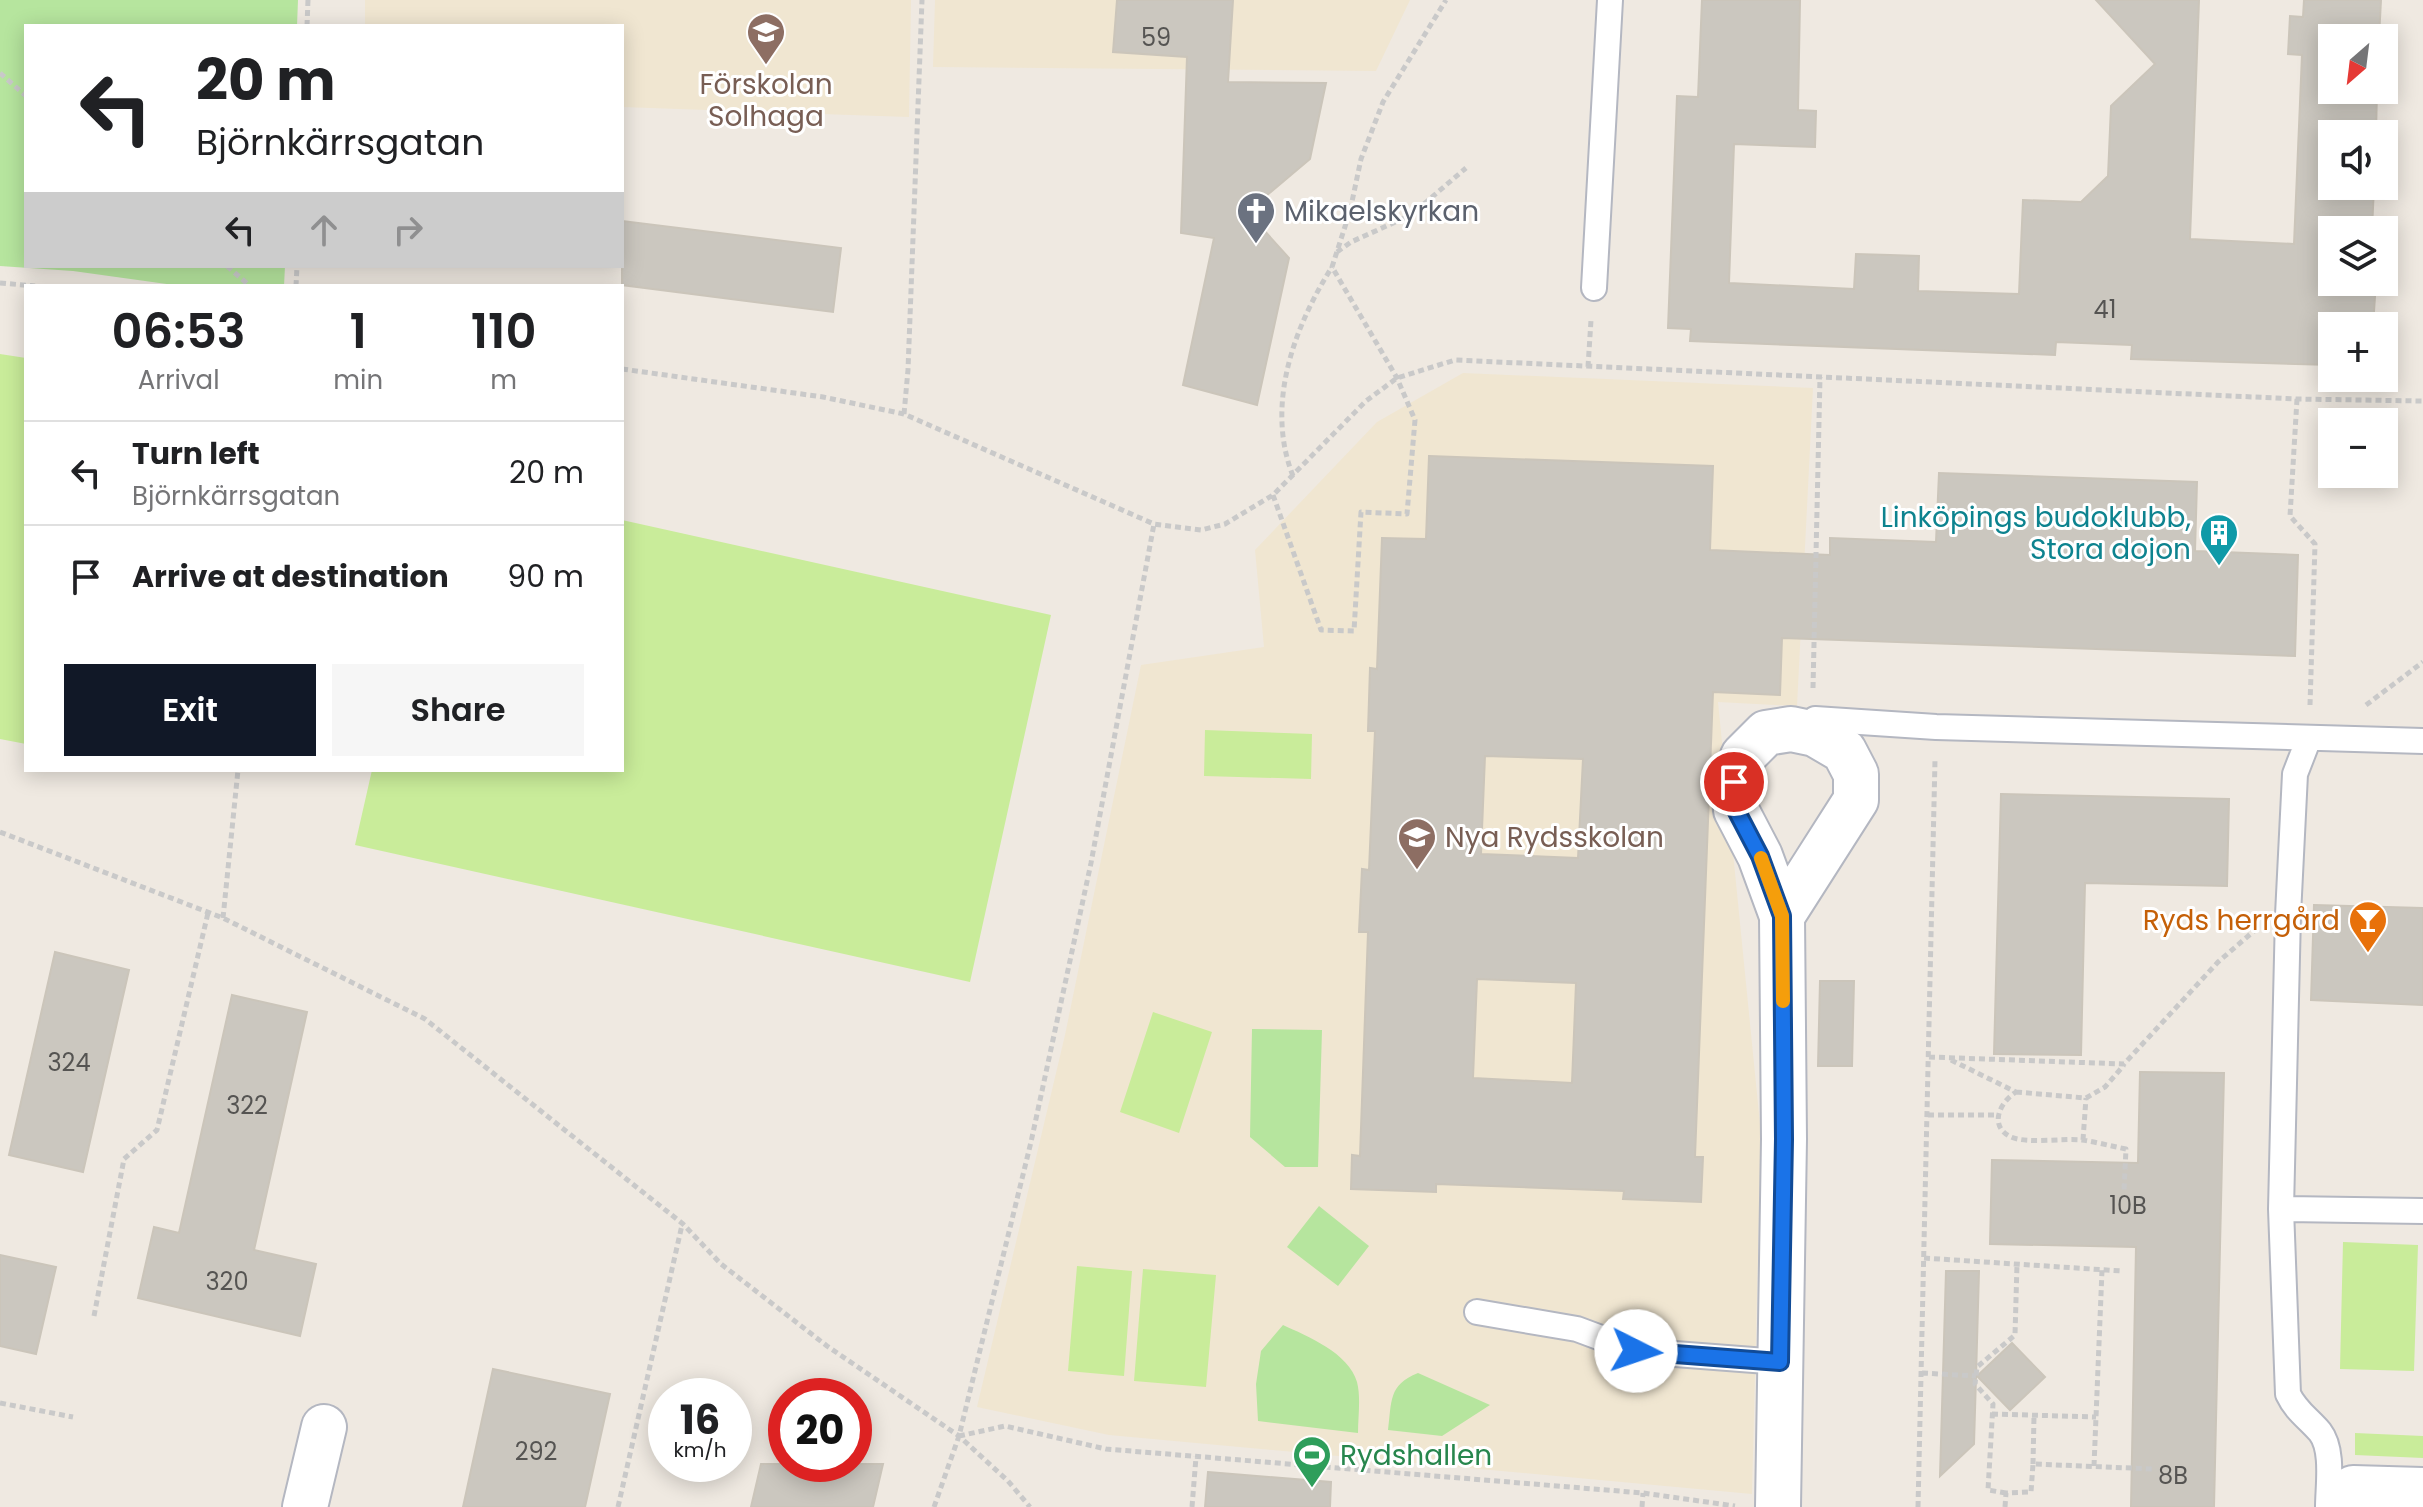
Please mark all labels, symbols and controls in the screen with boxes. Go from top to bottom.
school or university icon: Förskolan Solhaga [745,11,787,66]
house number: 59 [1141,21,1171,54]
north arrow [2318,24,2398,104]
map controls [2318,24,2398,488]
text: 20 m [196,41,336,120]
icon: left [64,56,168,160]
place label: Förskolan Solhaga [699,65,833,136]
text: Björnkärrsgatan [196,117,484,168]
button: sound [2318,120,2398,200]
church icon: Mikaelskyrkan [1235,190,1277,245]
place label: Mikaelskyrkan [1284,192,1479,231]
icon: left [218,208,262,252]
icon: ahead [302,208,346,252]
icon: right [386,208,430,252]
button: layers [2318,216,2398,296]
house number: 41 [2094,293,2116,326]
text: 06:53 [112,298,246,365]
text: 1 [349,298,367,365]
text: 110 [471,298,536,365]
button: + [2318,312,2398,392]
text: Arrival [138,362,220,398]
text: min [333,362,383,398]
text: m [490,362,517,398]
button: − [2318,408,2398,488]
text: Turn left [132,432,260,475]
icon: left [64,451,108,495]
text: 20 m [509,451,584,494]
text: Björnkärrsgatan [132,478,340,514]
place label: Linköpings budoklubb, Stora dojon [1881,498,2191,569]
building icon: Linköpings budoklubb, Stora dojon [2198,512,2240,567]
icon: arrive [64,555,108,599]
text: Arrive at destination [132,555,449,598]
text: 90 m [507,555,584,598]
button: Exit [64,664,316,756]
button: Share [332,664,584,756]
pin [1700,748,1768,816]
icon: arrive [1712,760,1756,804]
school or university icon: Nya Rydsskolan [1396,816,1438,871]
place label: Nya Rydsskolan [1445,818,1664,857]
bar icon: Ryds herrgård [2347,899,2389,954]
place label: Ryds herrgård [2143,901,2340,940]
house number: 324 [47,1046,91,1079]
house number: 322 [226,1089,268,1122]
house number: 10B [2109,1189,2147,1222]
house number: 320 [205,1265,249,1298]
position arrow [1594,1309,1678,1393]
speed limit sign: 20 [768,1378,872,1482]
text: 16 [680,1392,720,1448]
sports icon: Rydshallen [1291,1434,1333,1489]
house number: 292 [515,1435,557,1468]
text: km/h [673,1436,727,1464]
place label: Rydshallen [1340,1436,1492,1475]
house number: 8B [2158,1459,2188,1492]

